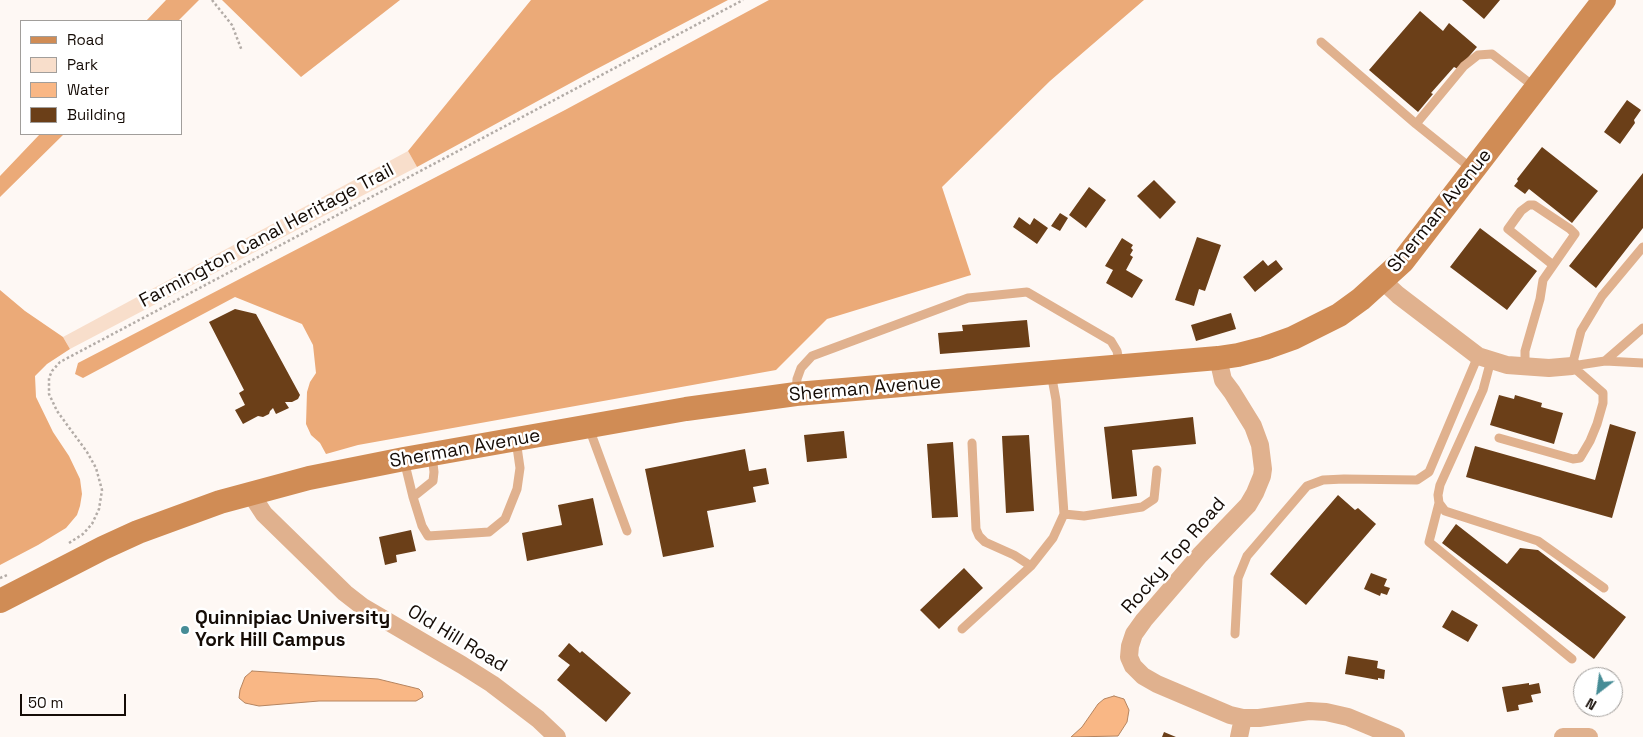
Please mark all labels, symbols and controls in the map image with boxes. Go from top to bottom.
legend [20,20,182,135]
text: Road [67,30,104,49]
text: Park [67,55,98,74]
text: Water [67,80,109,99]
text: Building [67,105,126,124]
street label: Sherman Avenue [1383,145,1497,277]
street label: Farmington Canal Heritage Trail [136,159,398,313]
street label: Sherman Avenue [788,371,942,407]
street label: Sherman Avenue [388,425,542,473]
street label: Rocky Top Road [1117,493,1231,619]
street label: Old Hill Road [403,600,511,678]
place label: Quinnipiac University York Hill Campus [195,608,390,652]
marker: Quinnipiac University York Hill Campus [179,624,191,636]
north arrow [1573,667,1623,717]
scale bar [22,684,129,716]
text: 50 m [28,693,63,712]
text: N [1582,694,1600,714]

